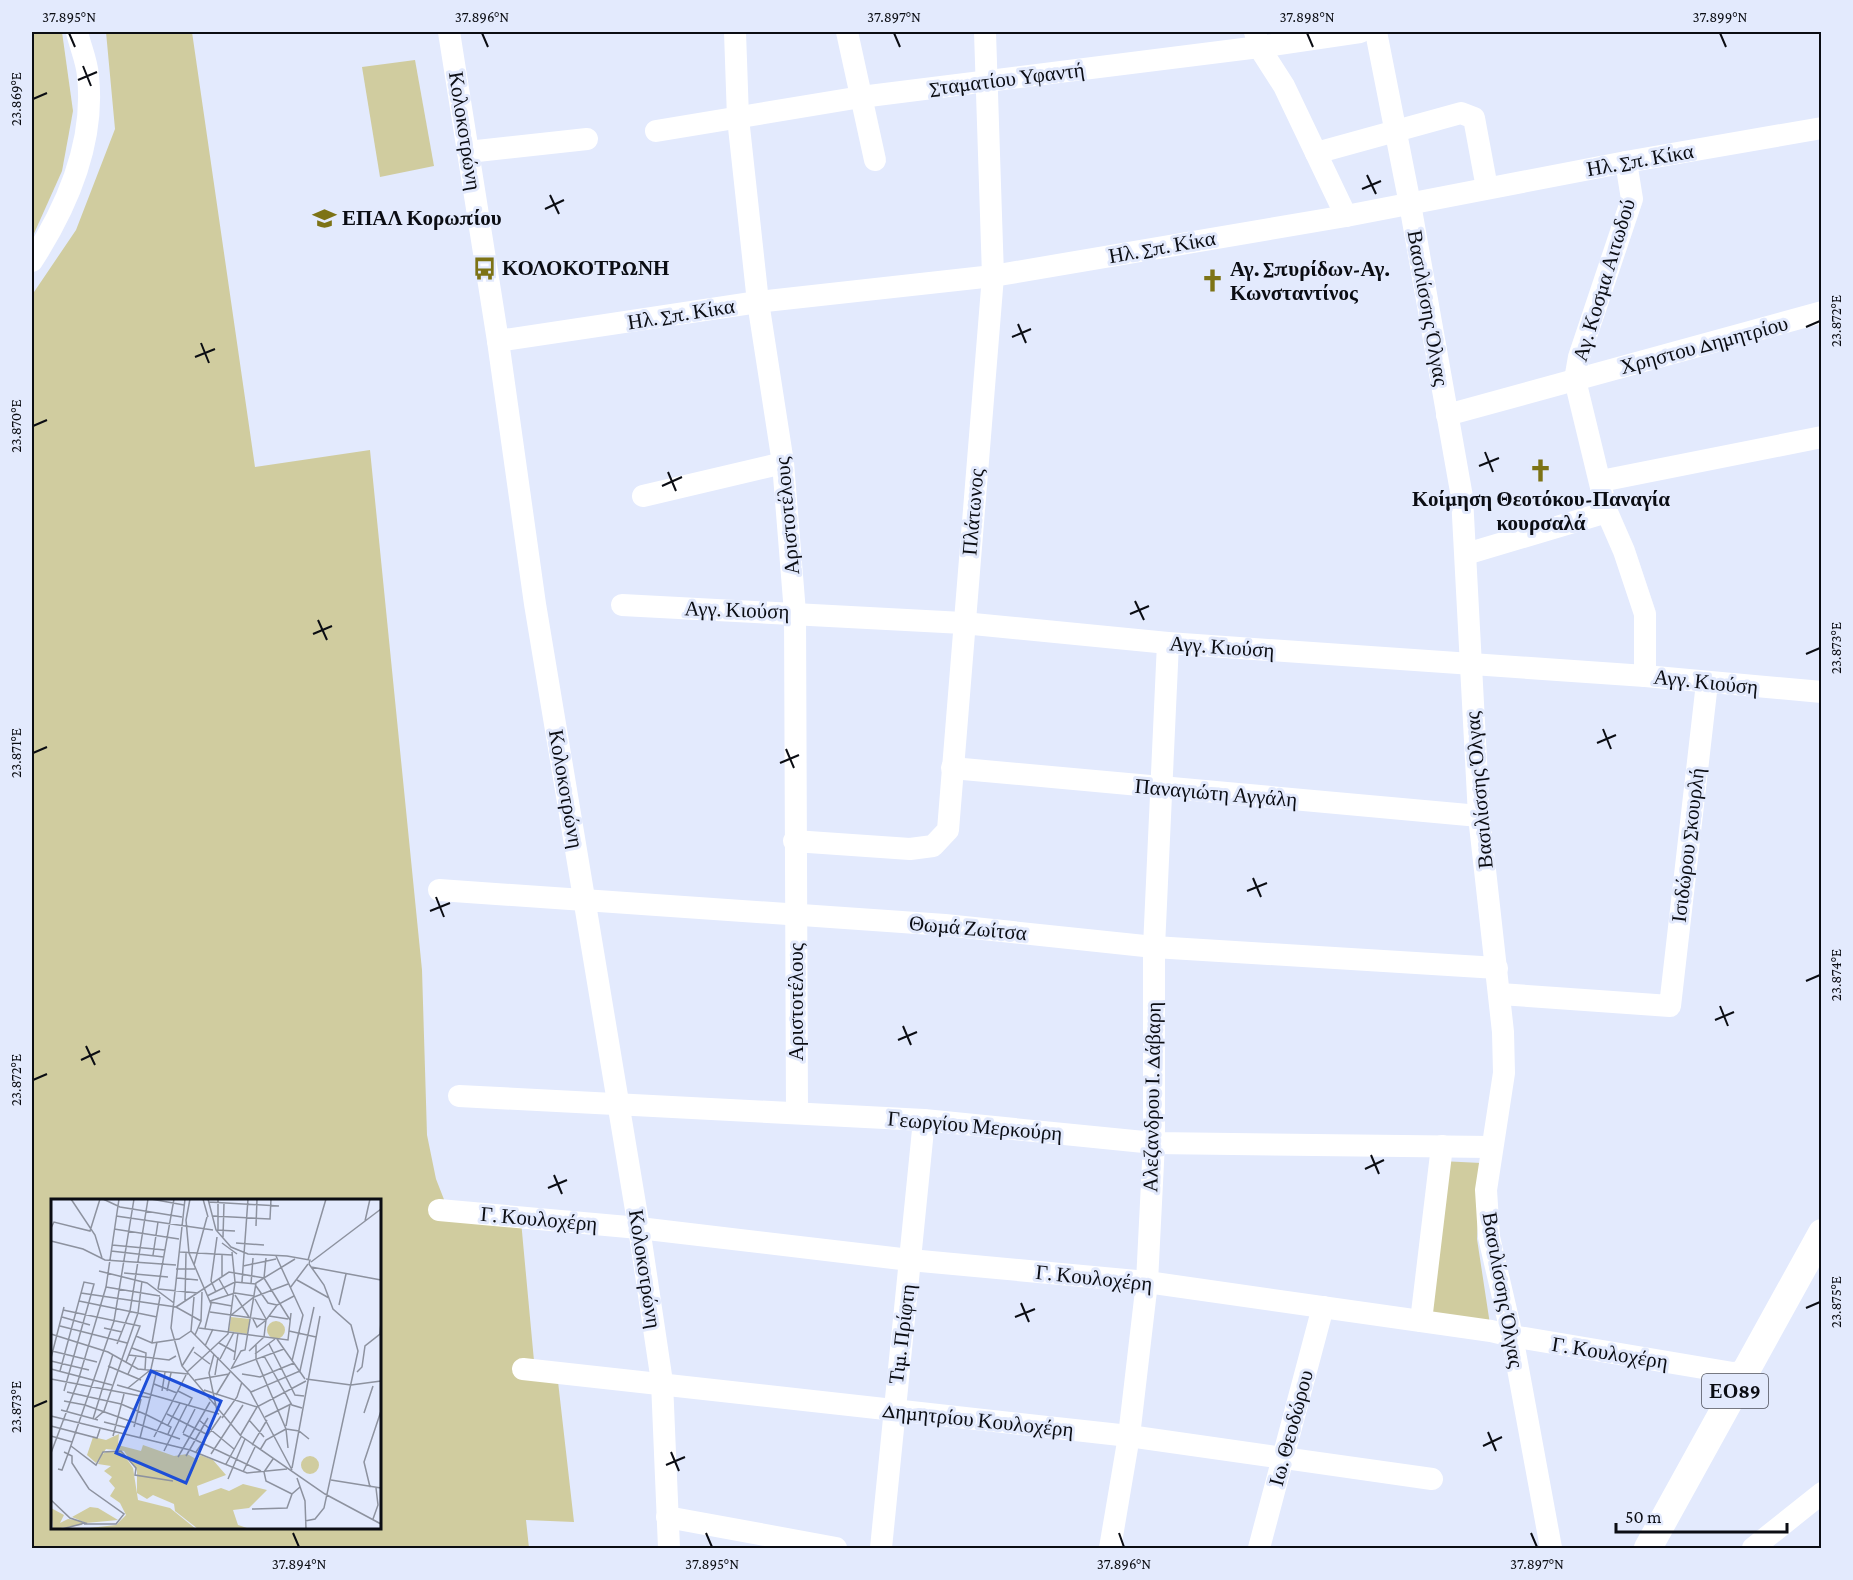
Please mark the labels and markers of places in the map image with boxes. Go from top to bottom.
school or university icon: ΕΠΑΛ Κορωπίου [311,205,337,231]
place label: ΕΠΑΛ Κορωπίου [342,206,502,230]
bus stop icon: ΚΟΛΟΚΟΤΡΩΝΗ [471,255,497,281]
place label: ΚΟΛΟΚΟΤΡΩΝΗ [502,256,669,280]
place label: Αγ. Σπυρίδων-Αγ. Κωνσταντίνος [1230,257,1390,305]
church icon: Αγ. Σπυρίδων-Αγ. Κωνσταντίνος [1199,268,1225,294]
church icon: Κοίμηση Θεοτόκου-Παναγία κουρσαλά [1528,458,1554,484]
place label: Κοίμηση Θεοτόκου-Παναγία κουρσαλά [1412,487,1670,535]

